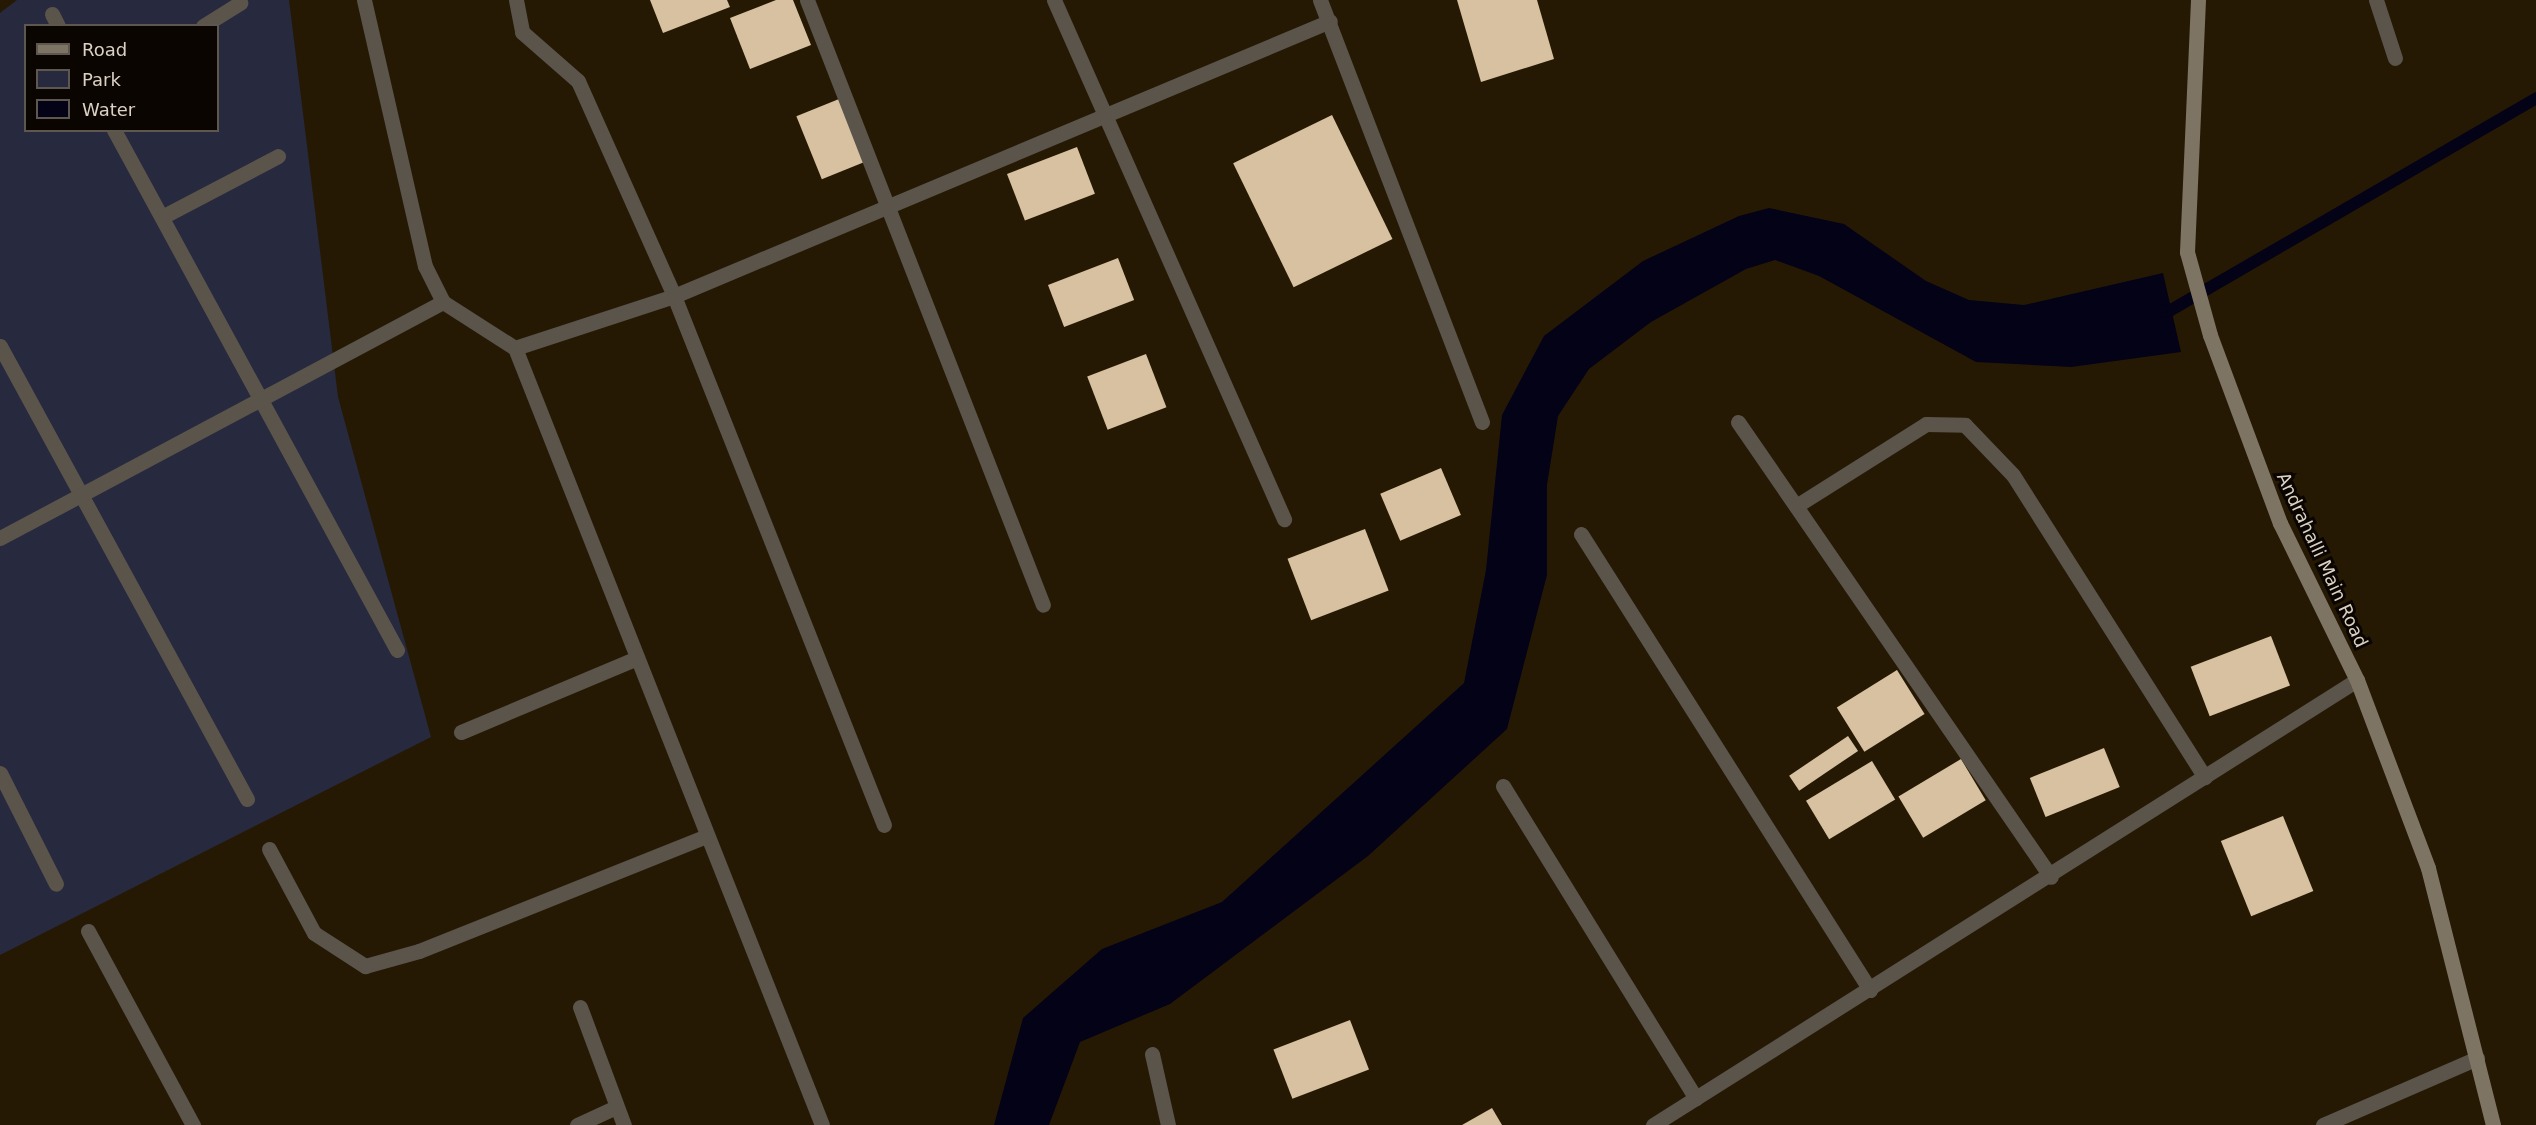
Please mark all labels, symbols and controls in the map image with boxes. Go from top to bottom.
legend [24,24,219,132]
text: Road [82,39,127,60]
text: Park [82,69,121,90]
text: Water [82,99,135,120]
street label: Andrahalli Main Road [2272,469,2372,651]

